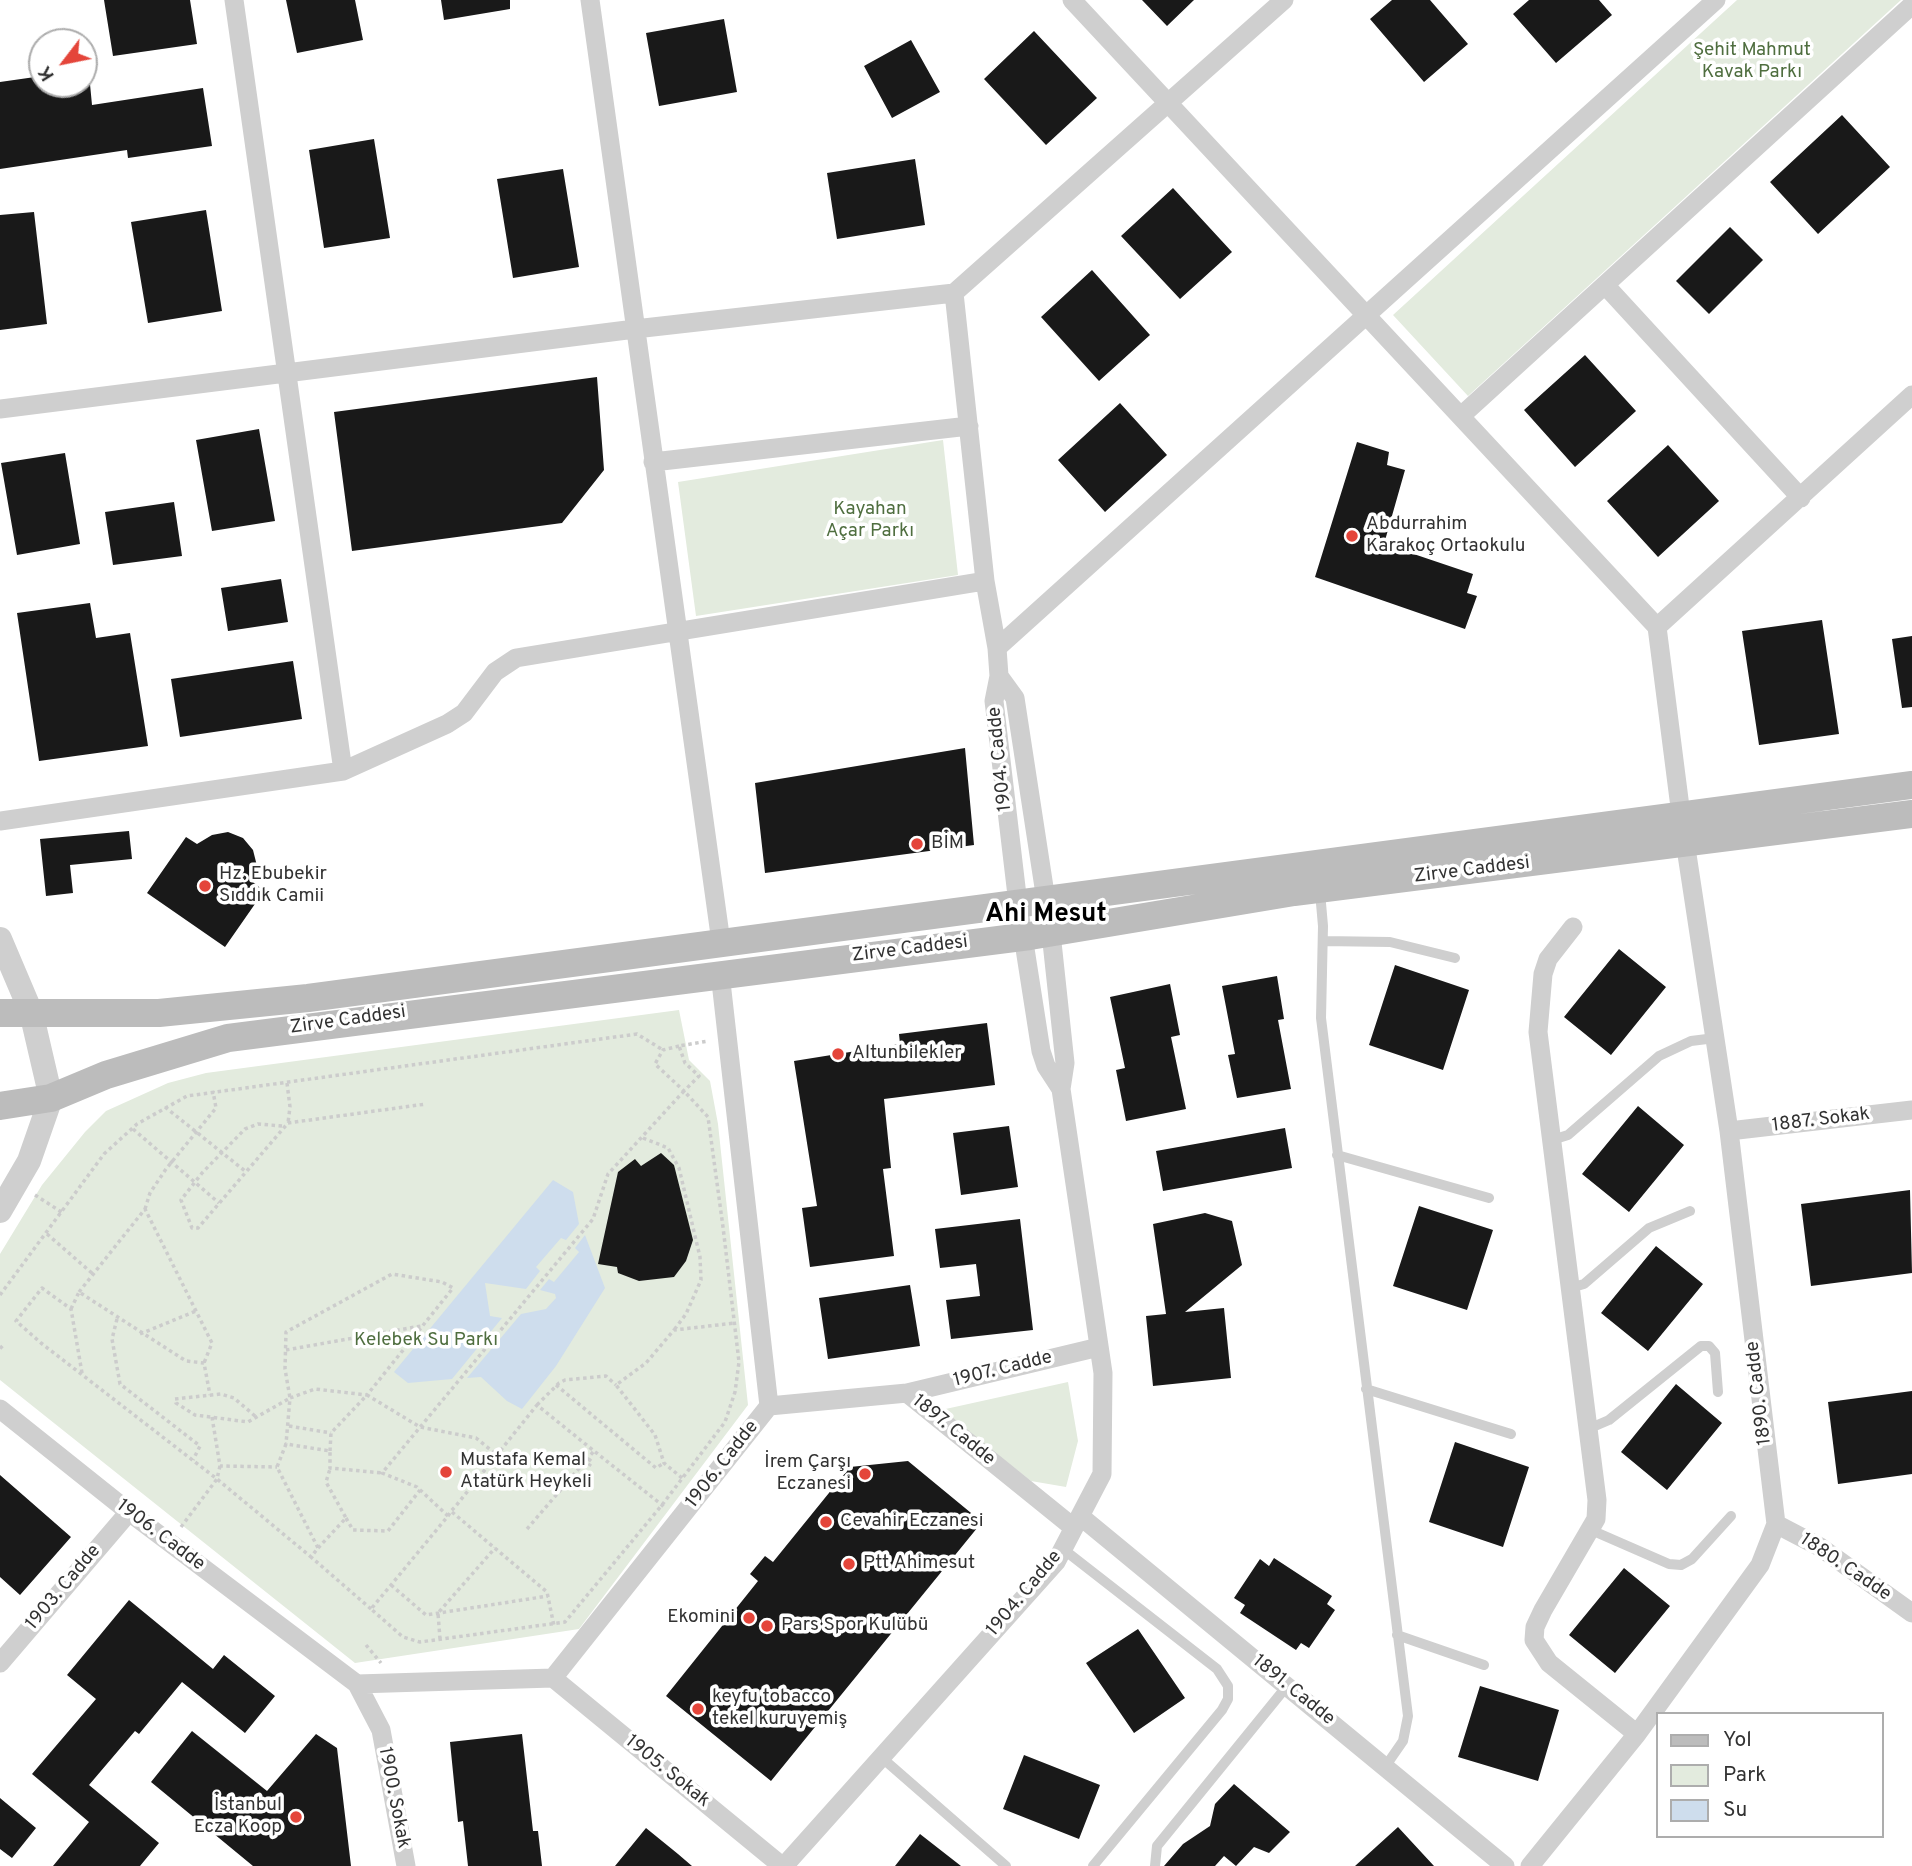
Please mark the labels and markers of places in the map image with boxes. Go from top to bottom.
place label: Abdurrahim Karakoç Ortaokulu [1366,514,1526,558]
marker: Abdurrahim Karakoç Ortaokulu [1344,528,1360,544]
place label: BİM [931,833,964,855]
marker: BİM [909,836,925,852]
place label: Hz. Ebubekir Sıddık Camii [219,864,327,908]
marker: Hz. Ebubekir Sıddık Camii [197,878,213,894]
place label: Altunbilekler [852,1043,962,1065]
marker: Altunbilekler [830,1046,846,1062]
place label: Mustafa Kemal Atatürk Heykeli [460,1450,592,1494]
place label: İrem Çarşı Eczanesi [764,1452,851,1496]
marker: Mustafa Kemal Atatürk Heykeli [438,1464,454,1480]
marker: İrem Çarşı Eczanesi [857,1466,873,1482]
place label: Cevahir Eczanesi [840,1511,984,1533]
marker: Cevahir Eczanesi [818,1514,834,1530]
place label: Ptt Ahimesut [863,1553,975,1575]
marker: Ptt Ahimesut [841,1556,857,1572]
place label: Ekomini [667,1607,735,1629]
marker: Ekomini [741,1610,757,1626]
place label: Pars Spor Kulübü [781,1615,928,1637]
marker: Pars Spor Kulübü [759,1618,775,1634]
place label: keyfu tobacco tekel kuruyemiş [712,1687,847,1731]
marker: keyfu tobacco tekel kuruyemiş [690,1701,706,1717]
place label: İstanbul Ecza Koop [194,1795,282,1839]
marker: İstanbul Ecza Koop [288,1809,304,1825]

